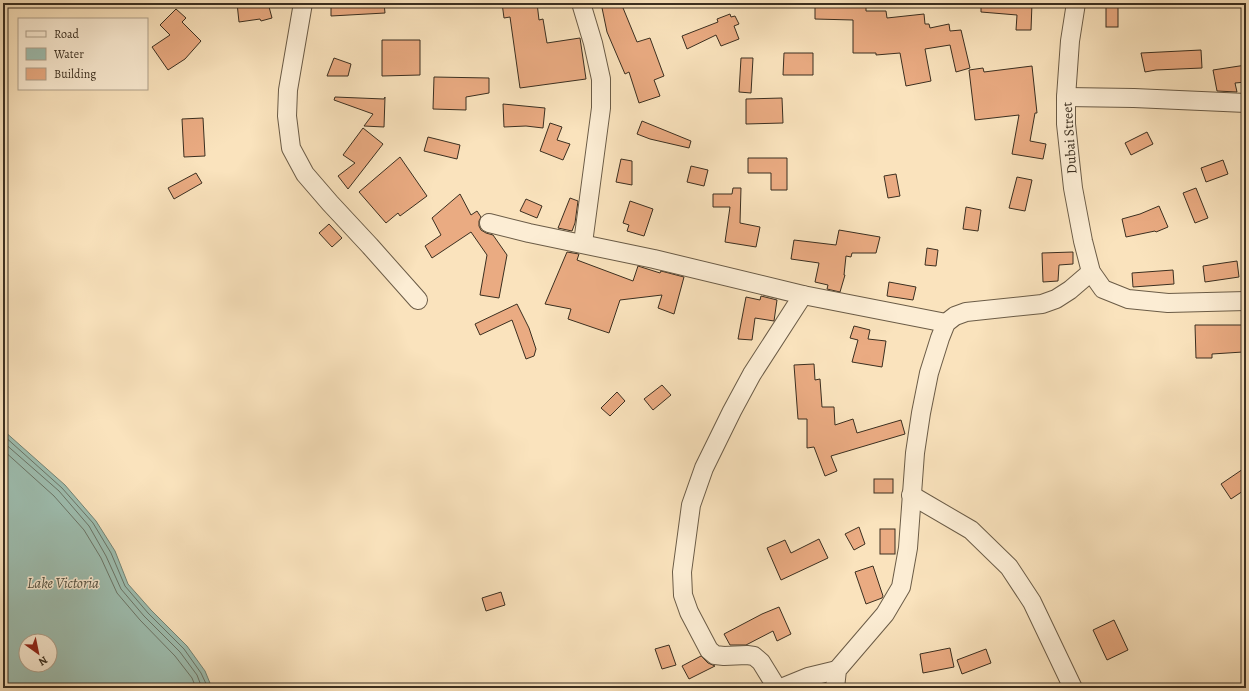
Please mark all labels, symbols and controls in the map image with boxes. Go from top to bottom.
legend [18,18,148,90]
text: Road [54,26,80,42]
text: Water [53,46,84,62]
text: Building [54,66,96,82]
street label: Dubai Street [1057,101,1081,175]
water label: Lake Victoria [27,573,99,593]
north arrow [18,633,58,673]
text: N [36,652,51,669]

